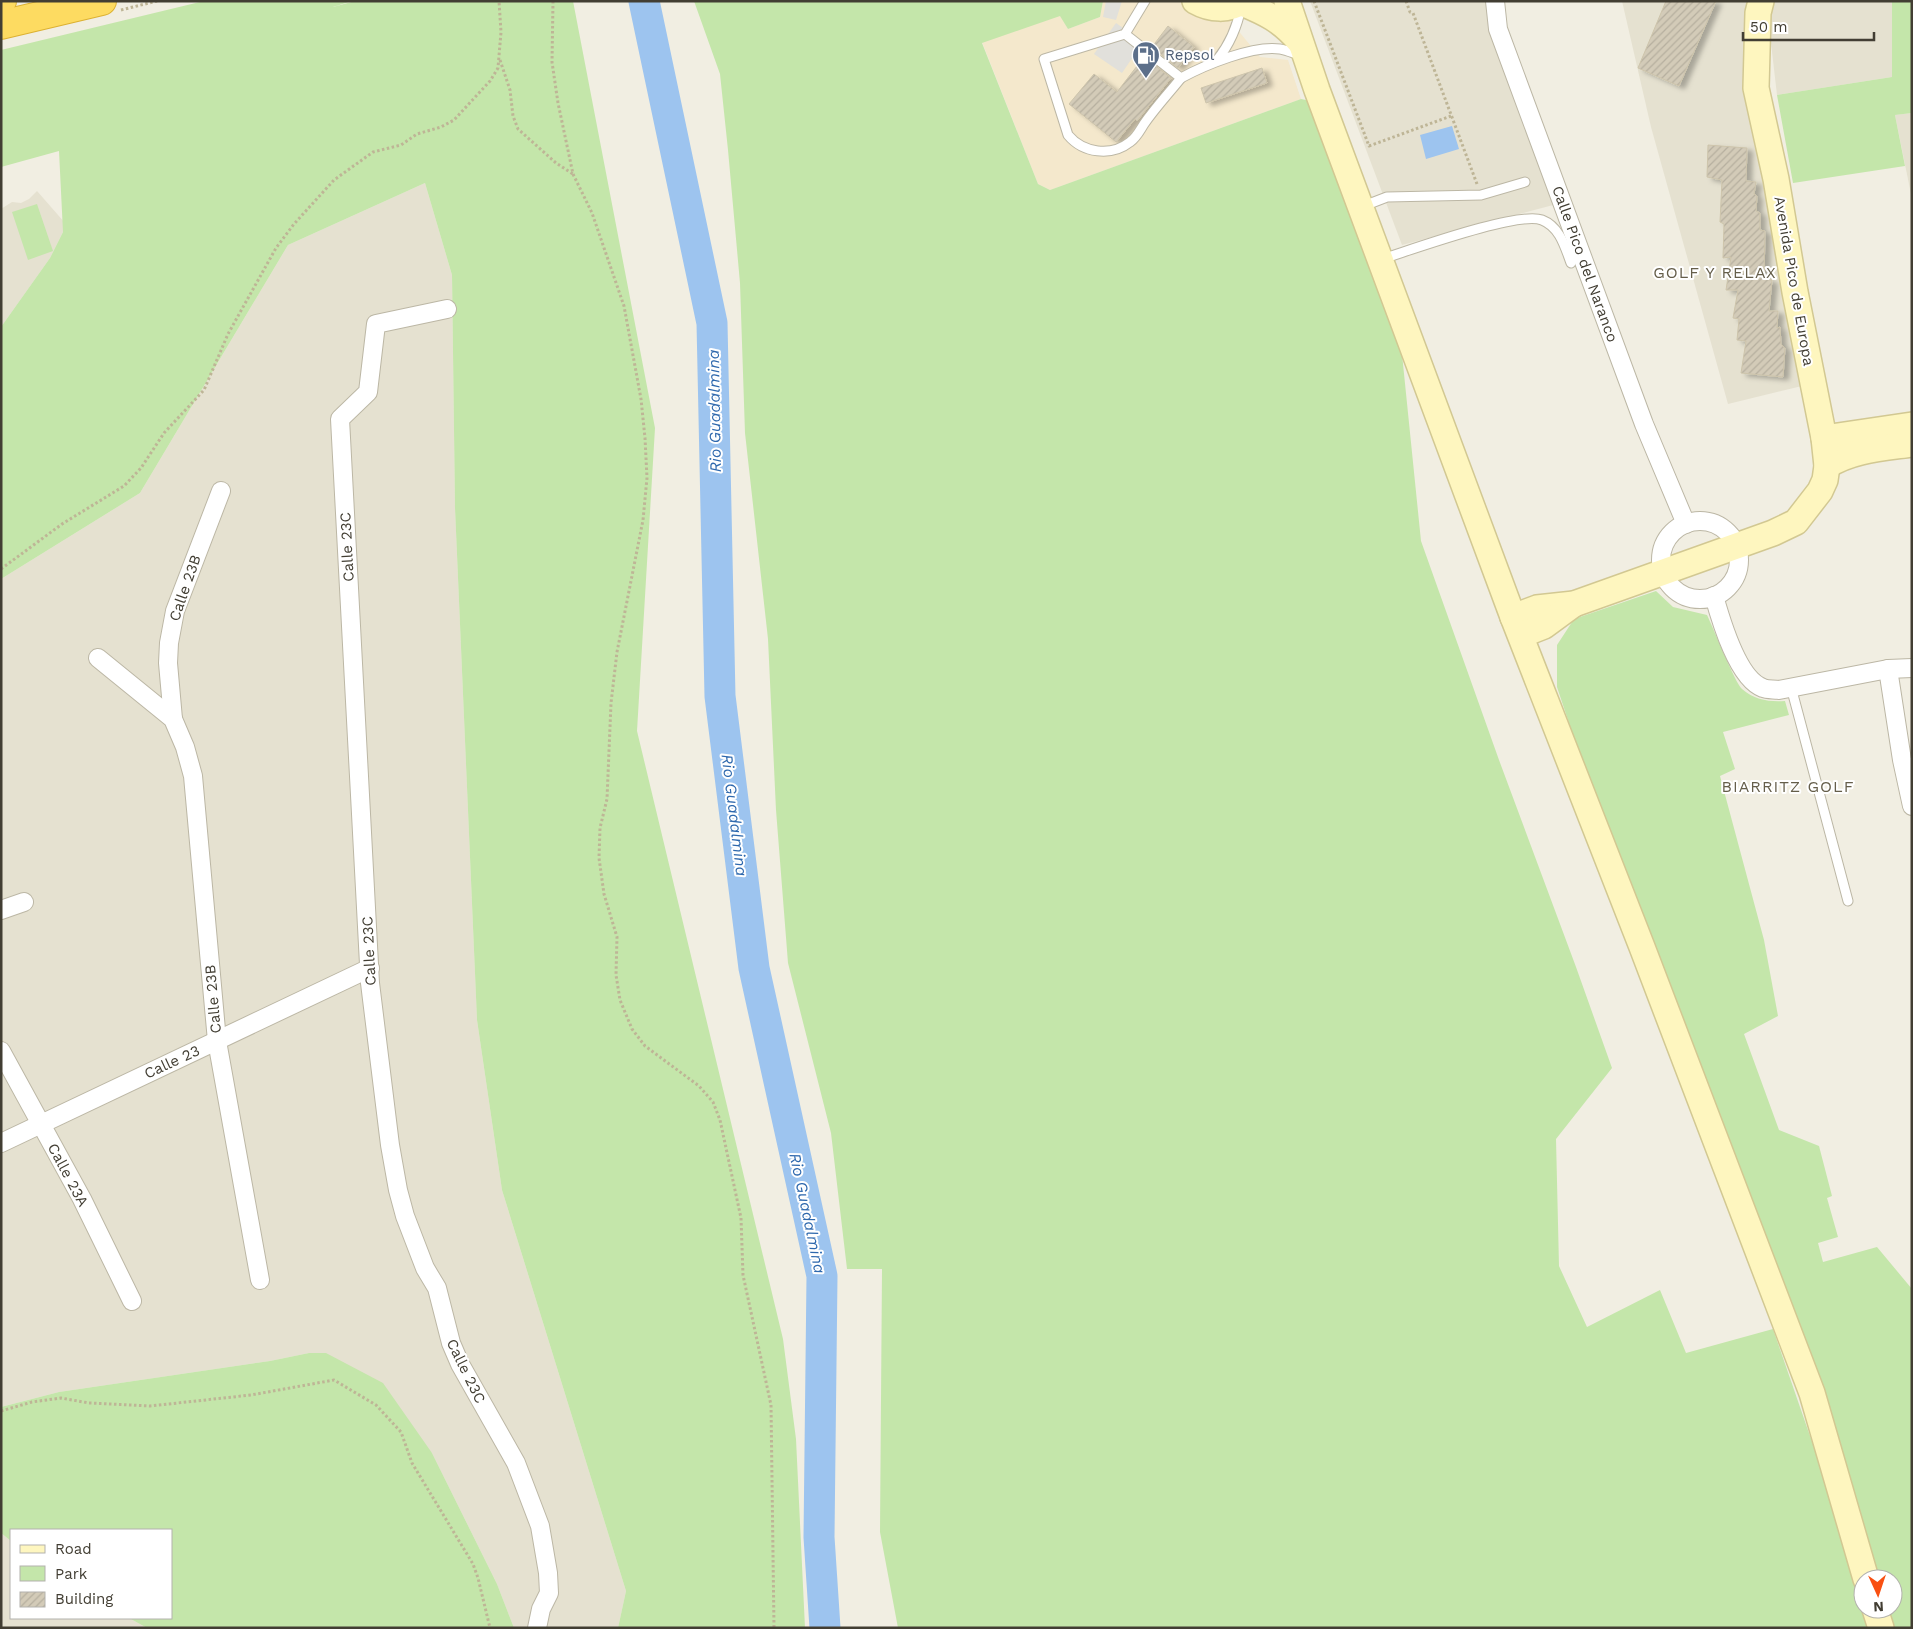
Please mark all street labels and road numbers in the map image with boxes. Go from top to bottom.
street label: Calle Pico del Naranco [1548,183,1622,345]
street label: Avenida Pico de Europa [1770,195,1818,368]
street label: Calle 23C [336,512,358,582]
street label: Calle 23B [165,552,205,624]
street label: Calle 23C [358,916,380,986]
street label: Calle 23B [201,964,225,1034]
street label: Calle 23 [141,1041,203,1083]
street label: Calle 23A [44,1140,92,1210]
street label: Calle 23C [443,1336,489,1406]

